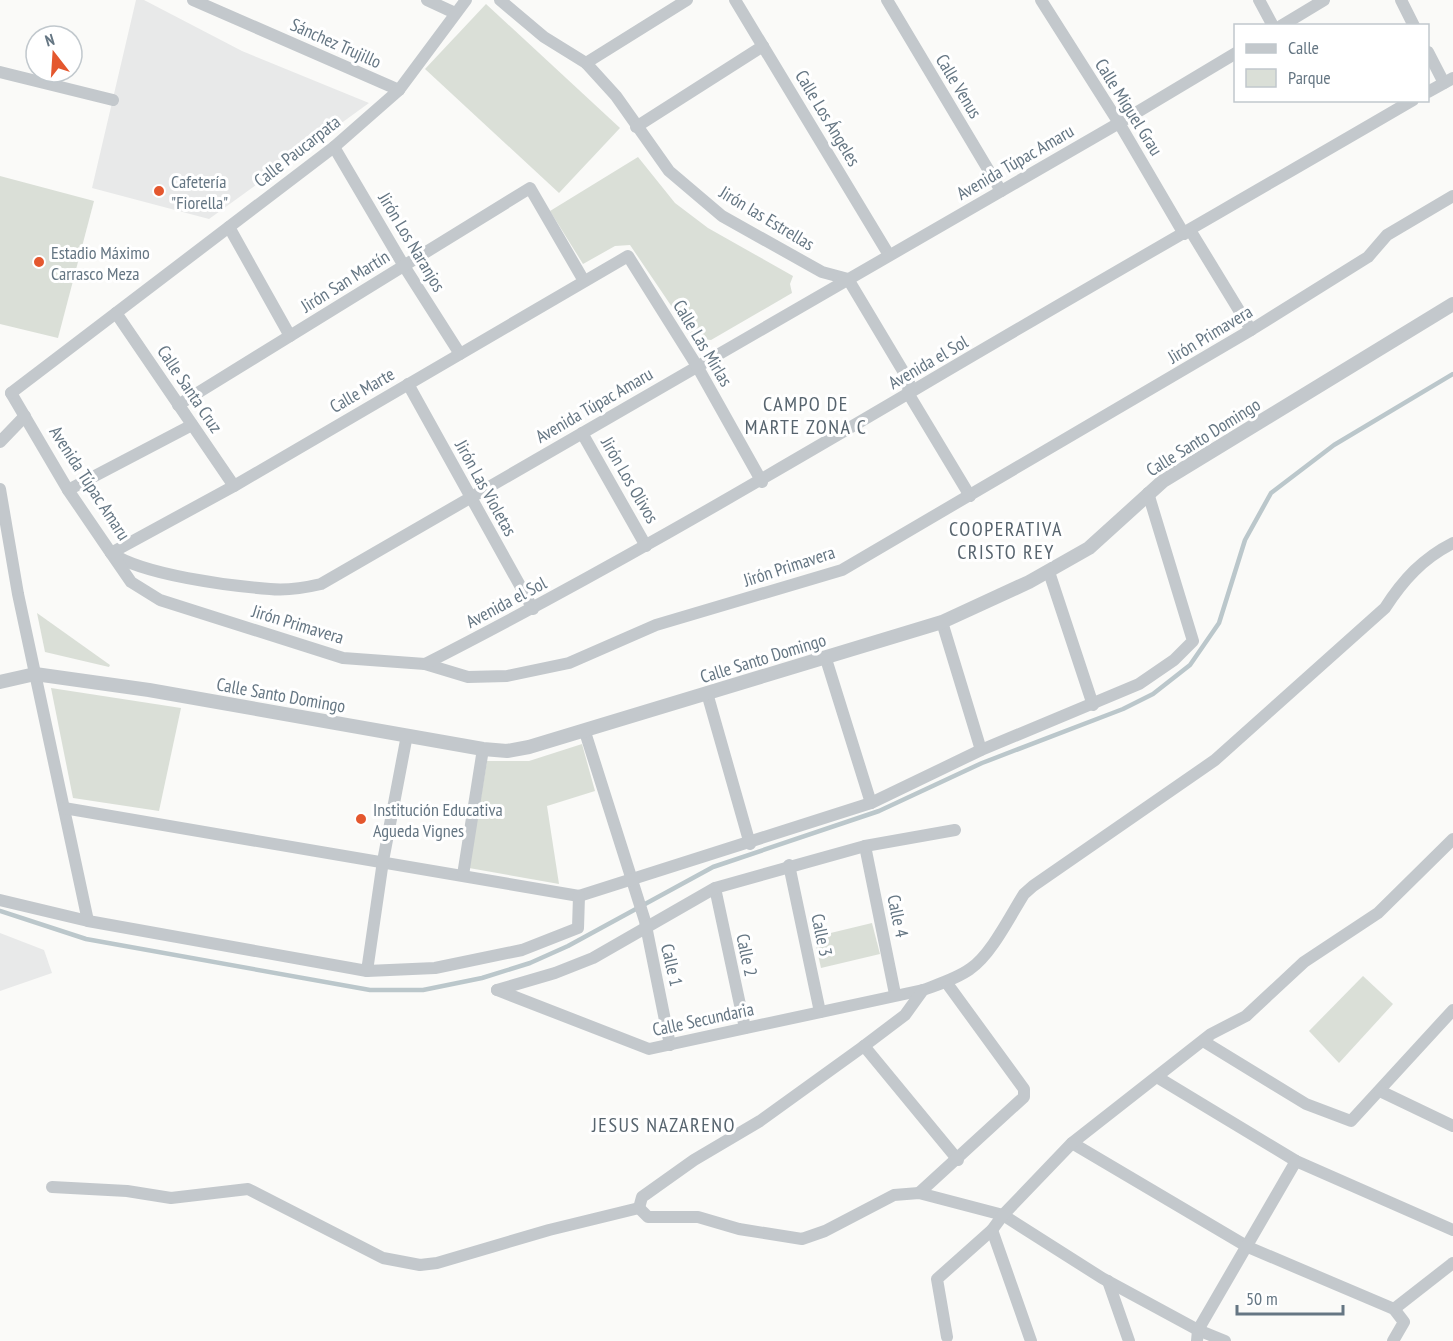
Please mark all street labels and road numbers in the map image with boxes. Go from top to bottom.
street label: Sánchez Trujillo [287,13,385,73]
street label: Calle Venus [931,50,987,122]
street label: Calle Miguel Grau [1090,54,1168,160]
street label: Calle Los Ángeles [790,66,866,170]
street label: Calle Paucarpata [249,110,345,192]
street label: Avenida Túpac Amaru [952,119,1078,205]
street label: Jirón las Estrellas [714,180,819,255]
street label: Jirón Los Naranjos [373,187,451,296]
street label: Jirón San Martín [296,245,394,318]
street label: Calle Las Mirlas [668,296,738,390]
street label: Jirón Primavera [1163,300,1256,369]
street label: Avenida el Sol [884,330,973,394]
street label: Calle Santa Cruz [152,341,228,437]
street label: Calle Marte [325,362,399,418]
street label: Avenida Túpac Amaru [531,362,657,448]
street label: Calle Santo Domingo [1142,393,1265,481]
street label: Avenida Túpac Amaru [44,421,136,545]
street label: Jirón Los Olivos [596,432,664,527]
street label: Jirón Las Violetas [450,435,522,540]
street label: Jirón Primavera [740,540,838,592]
street label: Avenida el Sol [462,571,551,633]
street label: Jirón Primavera [248,599,347,649]
street label: Calle Santo Domingo [697,628,829,688]
street label: Calle Santo Domingo [215,672,347,718]
street label: Calle 4 [882,893,914,939]
street label: Calle 3 [806,912,838,958]
street label: Calle 2 [731,932,763,978]
street label: Calle 1 [656,941,688,989]
street label: Calle Secundaria [650,997,756,1041]

